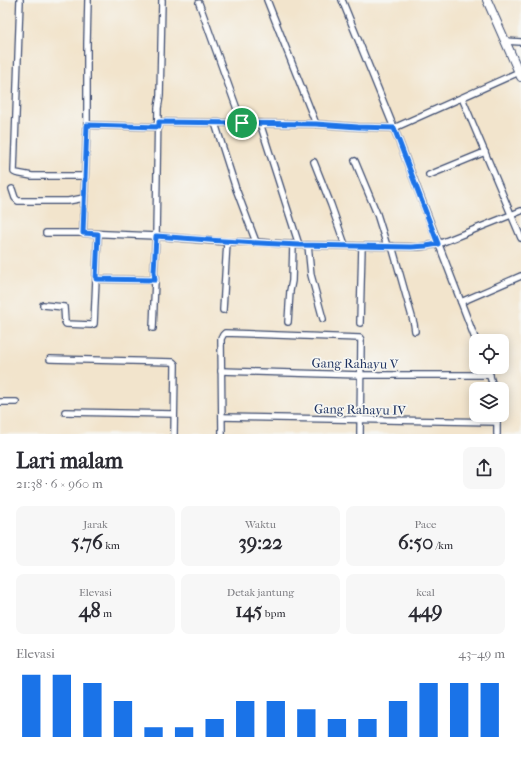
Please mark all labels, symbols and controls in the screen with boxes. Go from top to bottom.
pin [225,106,259,140]
icon: arrive [231,112,253,134]
map controls [469,334,509,422]
button: locate [469,334,509,374]
street label: Gang Rahayu V [311,355,399,372]
button: layers [469,382,509,422]
street label: Gang Rahayu IV [314,401,407,418]
button: share [463,447,505,489]
text: Lari malam [16,448,123,474]
text: 21:38 · 6 × 960 m [16,476,103,491]
text: Jarak [83,518,108,531]
text: Waktu [245,518,276,531]
text: Pace [415,518,436,531]
text: 5.76 [71,531,103,554]
text: 39:22 [238,531,283,554]
text: 6:50 [398,531,433,554]
text: km [103,539,120,552]
text: /km [433,539,453,552]
text: Elevasi [79,586,112,599]
text: Detak jantung [227,586,294,599]
text: kcal [416,586,435,599]
text: 48 [79,599,101,622]
text: 145 [235,599,262,622]
text: 449 [408,599,443,622]
text: m [101,607,112,620]
text: bpm [262,607,286,620]
text: Elevasi [16,646,55,661]
text: 43–49 m [458,646,505,661]

